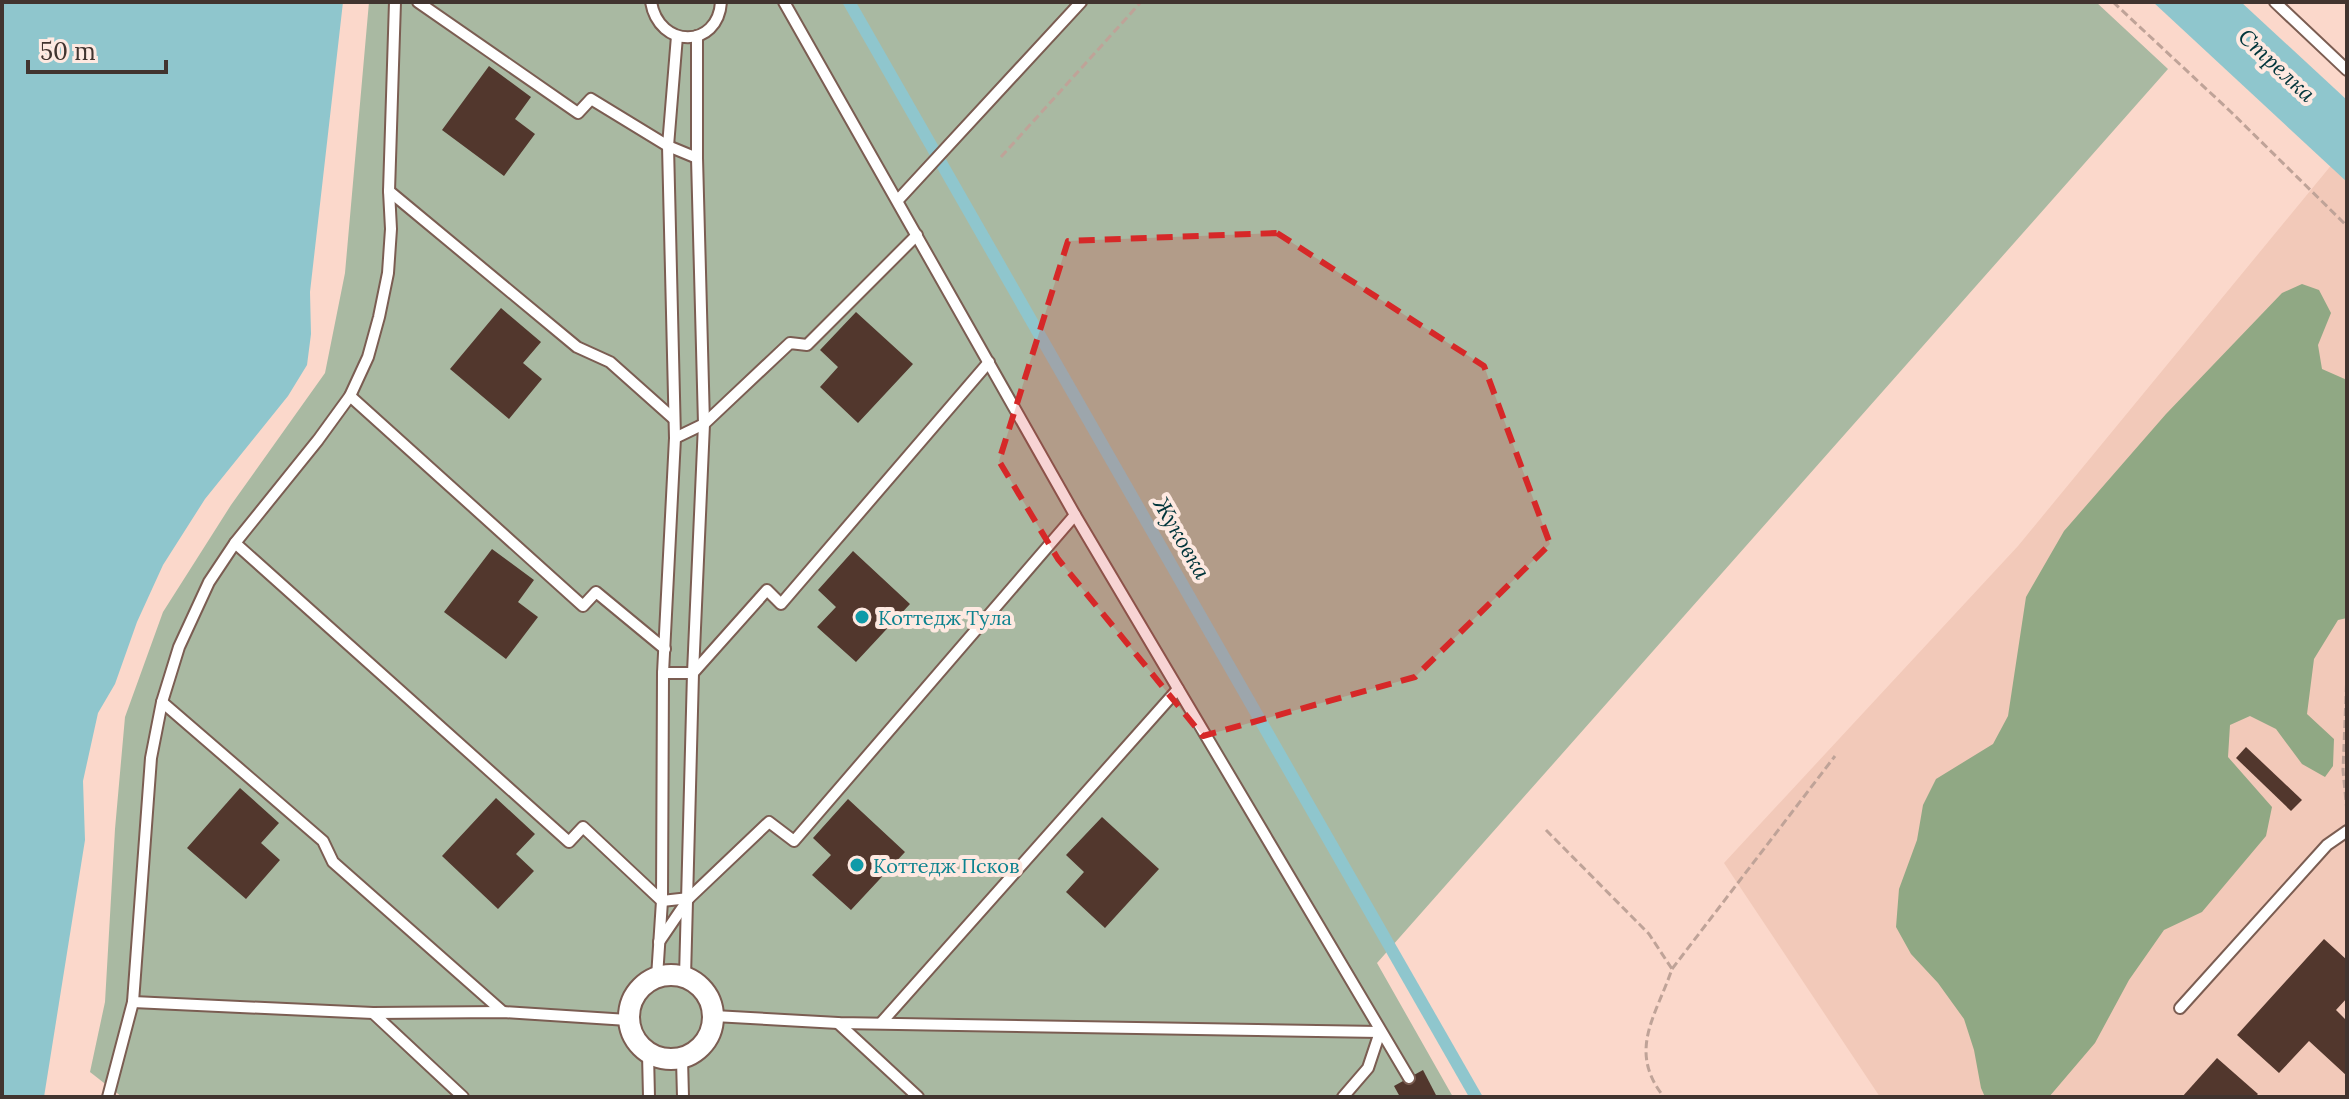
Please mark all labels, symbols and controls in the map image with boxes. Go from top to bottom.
water label: Стрелка [2233,22,2322,108]
scale bar [28,24,166,74]
text: 50 m [40,36,96,67]
water label: Жуковка [1147,491,1217,585]
place label: Коттедж Тула [878,605,1012,630]
marker: Коттедж Тула [853,608,871,626]
place label: Коттедж Псков [873,853,1019,878]
marker: Коттедж Псков [848,856,866,874]

